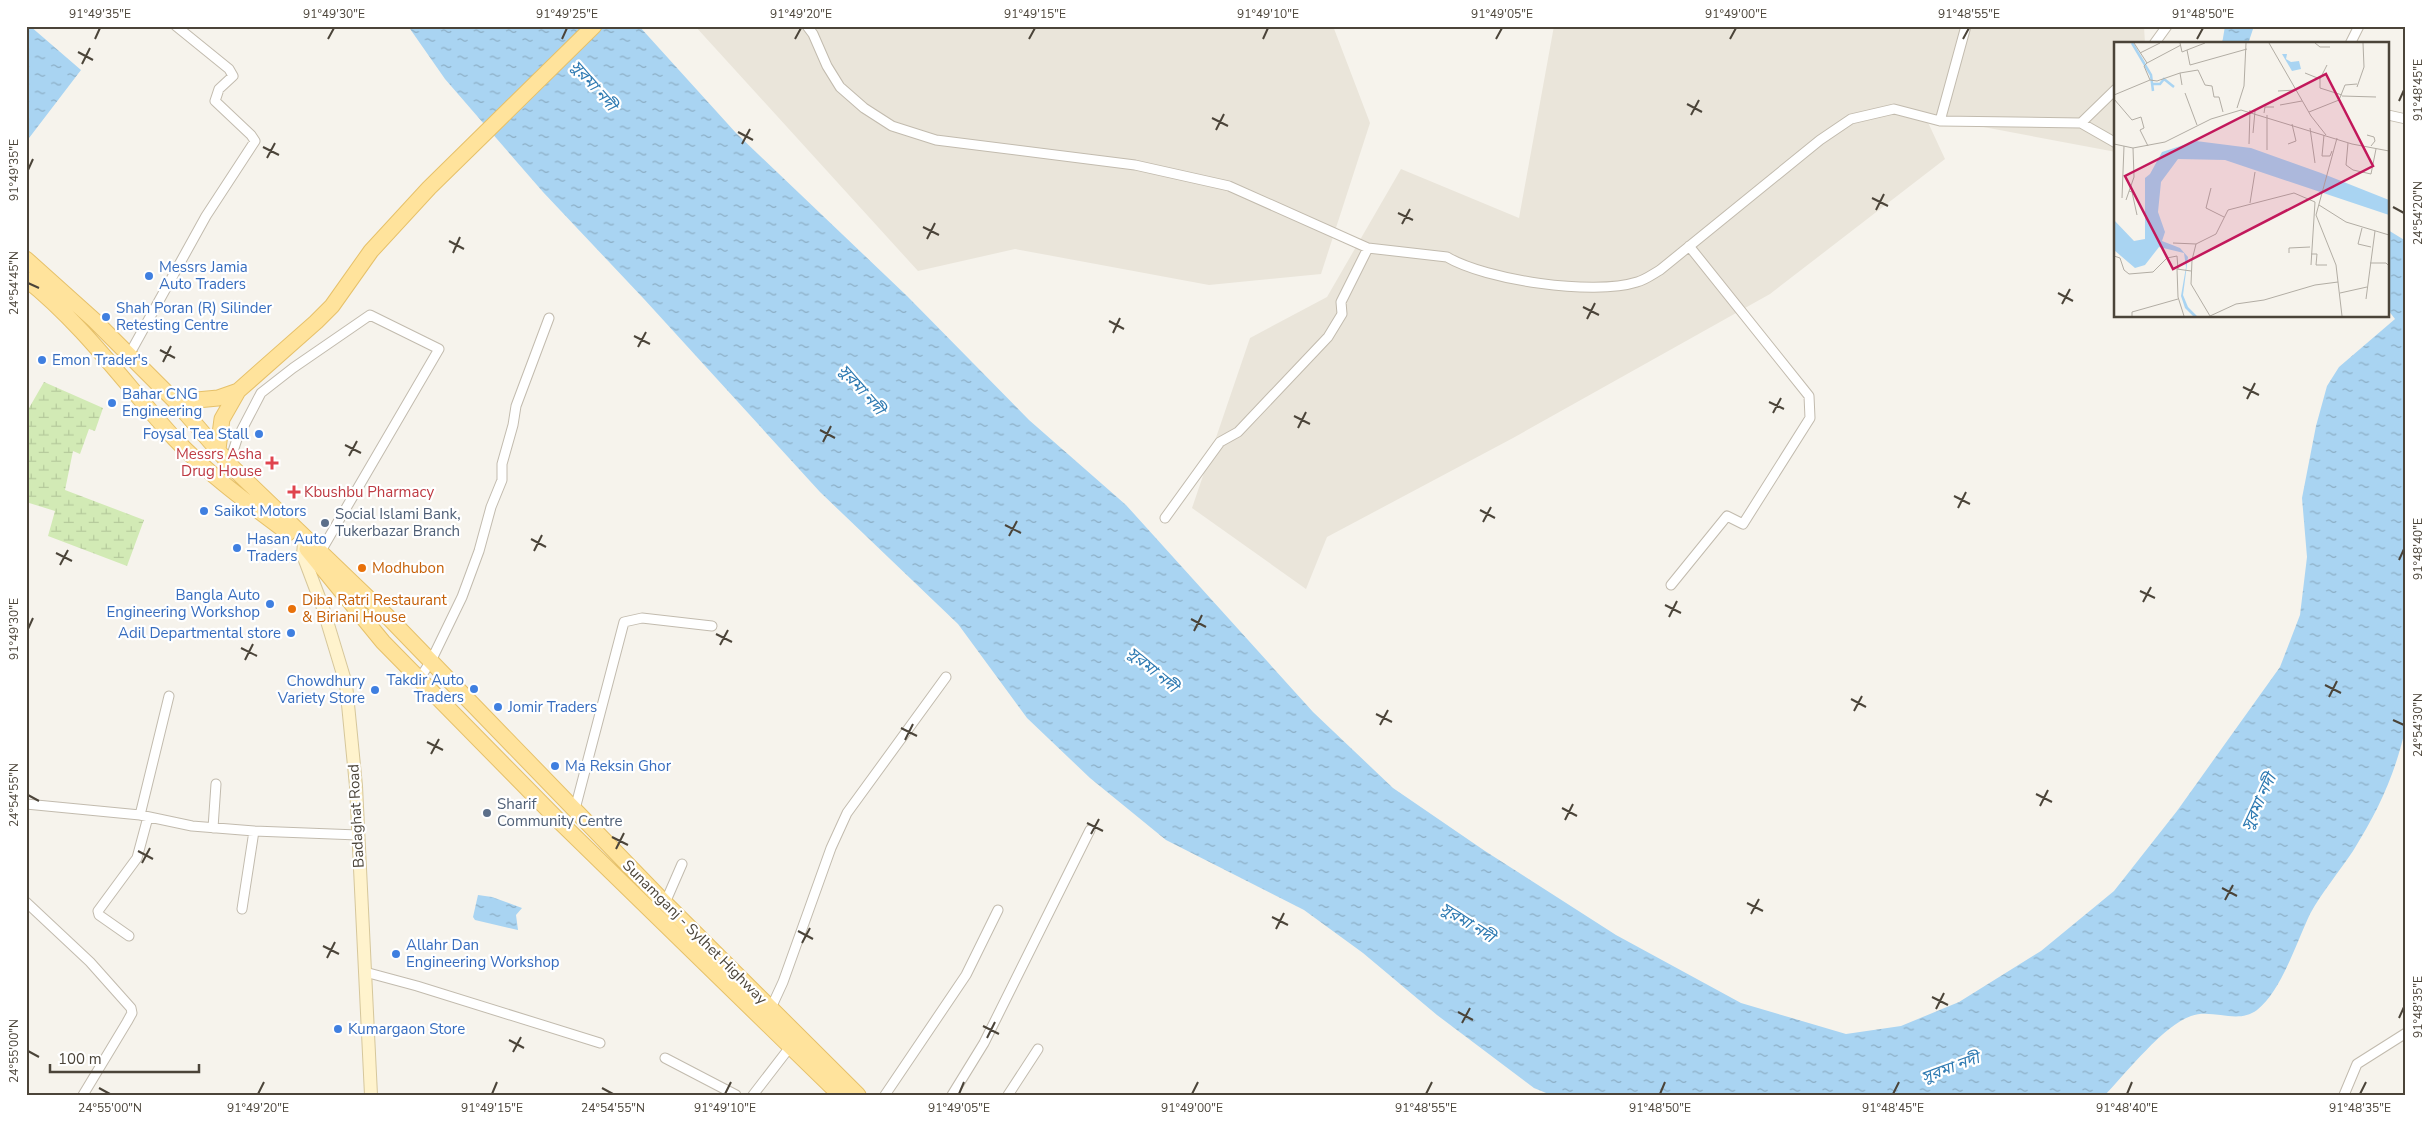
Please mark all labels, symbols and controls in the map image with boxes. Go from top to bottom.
text: 91°49'35"E [69,6,131,22]
text: 91°49'30"E [303,6,365,22]
text: 91°49'25"E [536,6,598,22]
text: 91°49'20"E [770,6,832,22]
text: 91°49'15"E [1004,6,1066,22]
text: 91°49'10"E [1237,6,1299,22]
text: 91°49'05"E [1471,6,1533,22]
text: 91°49'00"E [1705,6,1767,22]
text: 91°48'55"E [1938,6,2000,22]
text: 91°48'50"E [2172,6,2234,22]
inset map [2114,42,2390,318]
water label: সুরমা নদী [565,56,623,118]
text: 91°48'45"E [2410,59,2426,121]
text: 91°49'35"E [6,139,22,201]
text: 24°54'20"N [2410,181,2426,245]
text: 24°54'45"N [6,251,22,315]
place label: Messrs Jamia Auto Traders [159,257,248,294]
marker: Messrs Jamia Auto Traders [143,270,155,282]
place label: Shah Poran (R) Silinder Retesting Centre [116,298,272,335]
marker: Shah Poran (R) Silinder Retesting Centre [100,311,112,323]
place label: Emon Trader's [52,350,148,370]
marker: Emon Trader's [36,354,48,366]
water label: সুরমা নদী [833,360,891,422]
place label: Bahar CNG Engineering [122,384,202,421]
marker: Bahar CNG Engineering [106,397,118,409]
place label: Foysal Tea Stall [143,424,250,444]
marker: Foysal Tea Stall [253,428,265,440]
place label: Messrs Asha Drug House [176,444,262,481]
marker: Messrs Asha Drug House [266,457,278,469]
place label: Kbushbu Pharmacy [304,482,434,502]
marker: Kbushbu Pharmacy [288,486,300,498]
place label: Saikot Motors [214,501,306,521]
place label: Social Islami Bank, Tukerbazar Branch [335,504,461,541]
marker: Saikot Motors [198,505,210,517]
marker: Social Islami Bank, Tukerbazar Branch [319,517,331,529]
text: 91°48'40"E [2410,518,2426,580]
place label: Hasan Auto Traders [247,529,327,566]
marker: Hasan Auto Traders [231,542,243,554]
place label: Modhubon [372,558,444,578]
marker: Modhubon [356,562,368,574]
place label: Bangla Auto Engineering Workshop [106,585,260,622]
place label: Diba Ratri Restaurant & Biriani House [302,590,447,627]
text: 91°49'30"E [6,598,22,660]
marker: Bangla Auto Engineering Workshop [264,598,276,610]
marker: Diba Ratri Restaurant & Biriani House [286,603,298,615]
place label: Adil Departmental store [118,623,281,643]
marker: Adil Departmental store [285,627,297,639]
water label: সুরমা নদী [1122,642,1185,699]
place label: Takdir Auto Traders [387,670,464,707]
place label: Chowdhury Variety Store [277,671,365,708]
marker: Takdir Auto Traders [468,683,480,695]
marker: Chowdhury Variety Store [369,684,381,696]
text: 24°54'30"N [2410,693,2426,757]
place label: Jomir Traders [507,697,597,717]
marker: Jomir Traders [492,701,504,713]
place label: Ma Reksin Ghor [565,756,672,776]
marker: Ma Reksin Ghor [549,760,561,772]
text: 24°54'55"N [6,763,22,827]
street label: Badaghat Road [343,764,369,868]
water label: সুরমা নদী [2236,768,2283,834]
place label: Sharif Community Centre [497,794,623,831]
marker: Sharif Community Centre [481,807,493,819]
street label: Sunamganj - Sylhet Highway [618,855,772,1009]
water label: সুরমা নদী [1436,898,1501,950]
place label: Allahr Dan Engineering Workshop [406,935,560,972]
marker: Allahr Dan Engineering Workshop [390,948,402,960]
text: 91°48'35"E [2410,976,2426,1038]
text: 24°55'00"N [6,1019,22,1083]
place label: Kumargaon Store [348,1019,465,1039]
marker: Kumargaon Store [332,1023,344,1035]
scale bar [50,1041,199,1073]
water label: সুরমা নদী [1918,1046,1985,1089]
text: 100 m [58,1049,102,1069]
text: 24°55'00"N [78,1100,142,1116]
text: 91°49'20"E [227,1100,289,1116]
text: 91°49'15"E [461,1100,523,1116]
text: 24°54'55"N [581,1100,645,1116]
text: 91°49'10"E [694,1100,756,1116]
text: 91°49'05"E [928,1100,990,1116]
text: 91°49'00"E [1161,1100,1223,1116]
text: 91°48'55"E [1395,1100,1457,1116]
text: 91°48'50"E [1629,1100,1691,1116]
text: 91°48'45"E [1862,1100,1924,1116]
text: 91°48'40"E [2096,1100,2158,1116]
text: 91°48'35"E [2329,1100,2391,1116]

